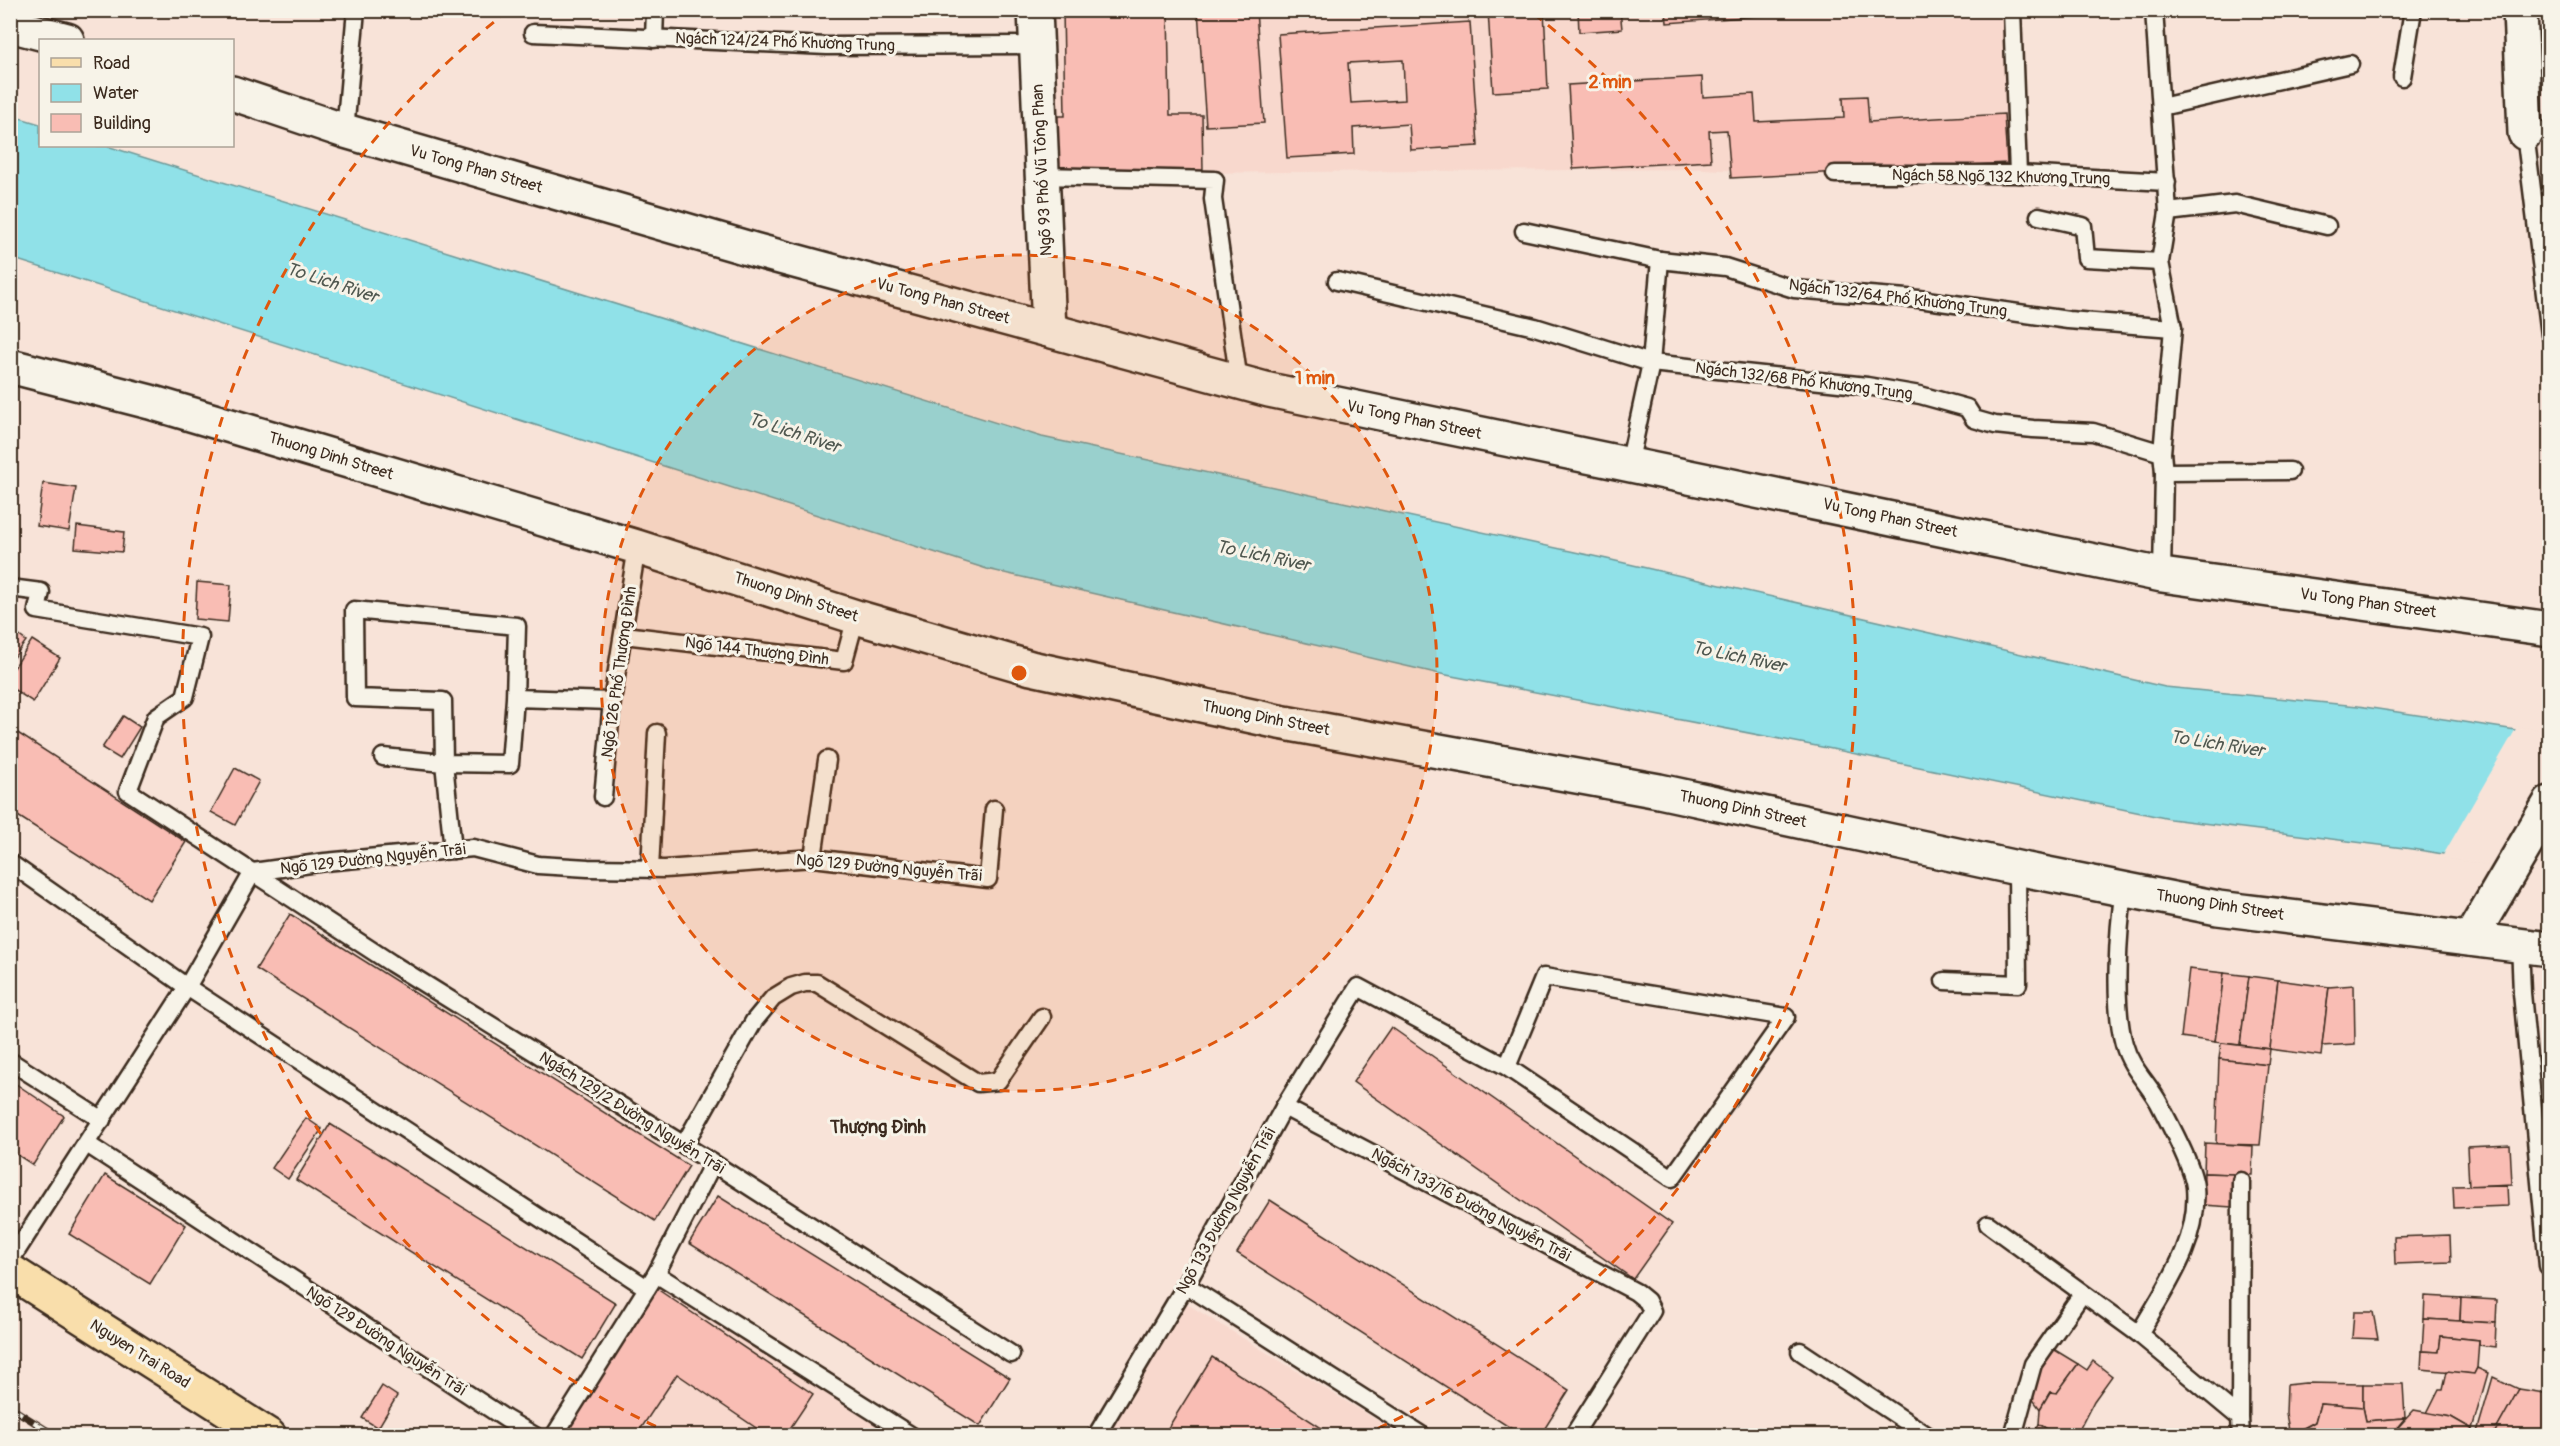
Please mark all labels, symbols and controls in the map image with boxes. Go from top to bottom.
street label: Ngách 124/24 Phố Khương Trung [675,28,895,56]
legend [39,39,234,147]
text: Road [93,52,130,75]
text: 2 min [1588,71,1632,94]
text: Water [93,82,139,105]
street label: Ngõ 93 Phố Vũ Tông Phan [1028,83,1056,257]
text: Building [93,112,151,135]
street label: Vu Tong Phan Street [407,140,545,198]
street label: Ngách 58 Ngõ 132 Khương Trung [1892,165,2110,189]
water label: To Lich River [283,257,383,309]
street label: Vu Tong Phan Street [874,274,1013,329]
street label: Ngách 132/64 Phố Khương Trung [1788,275,2008,321]
street label: Ngách 132/68 Phố Khương Trung [1694,358,1914,404]
text: 1 min [1295,367,1335,390]
street label: Vu Tong Phan Street [1345,396,1484,444]
water label: To Lich River [745,407,845,459]
street label: Thuong Dinh Street [266,427,396,485]
street label: Vu Tong Phan Street [1821,494,1960,542]
water label: To Lich River [1214,535,1314,578]
street label: Thuong Dinh Street [731,567,861,627]
street label: Vu Tong Phan Street [2299,584,2438,623]
street label: Ngõ 126 Phố Thượng Đình [597,585,641,759]
street label: Ngõ 144 Thượng Đình [684,632,830,670]
water label: To Lich River [1690,636,1790,679]
centre of rings [1009,663,1029,683]
street label: Thuong Dinh Street [1200,696,1332,740]
water label: To Lich River [2168,725,2268,763]
street label: Thuong Dinh Street [1678,786,1809,832]
street label: Ngõ 129 Đường Nguyễn Trãi [279,839,467,879]
street label: Ngõ 129 Đường Nguyễn Trãi [795,850,983,886]
street label: Thuong Dinh Street [2154,885,2286,925]
street label: Ngách 129/2 Đường Nguyễn Trãi [535,1047,729,1179]
district label: Thượng Đình [829,1116,927,1139]
street label: Ngõ 133 Đường Nguyễn Trãi [1172,1124,1280,1298]
street label: Ngách 133/16 Đường Nguyễn Trãi [1368,1144,1574,1266]
street label: Ngõ 129 Đường Nguyễn Trãi [302,1282,470,1400]
street label: Nguyen Trai Road [86,1315,194,1393]

